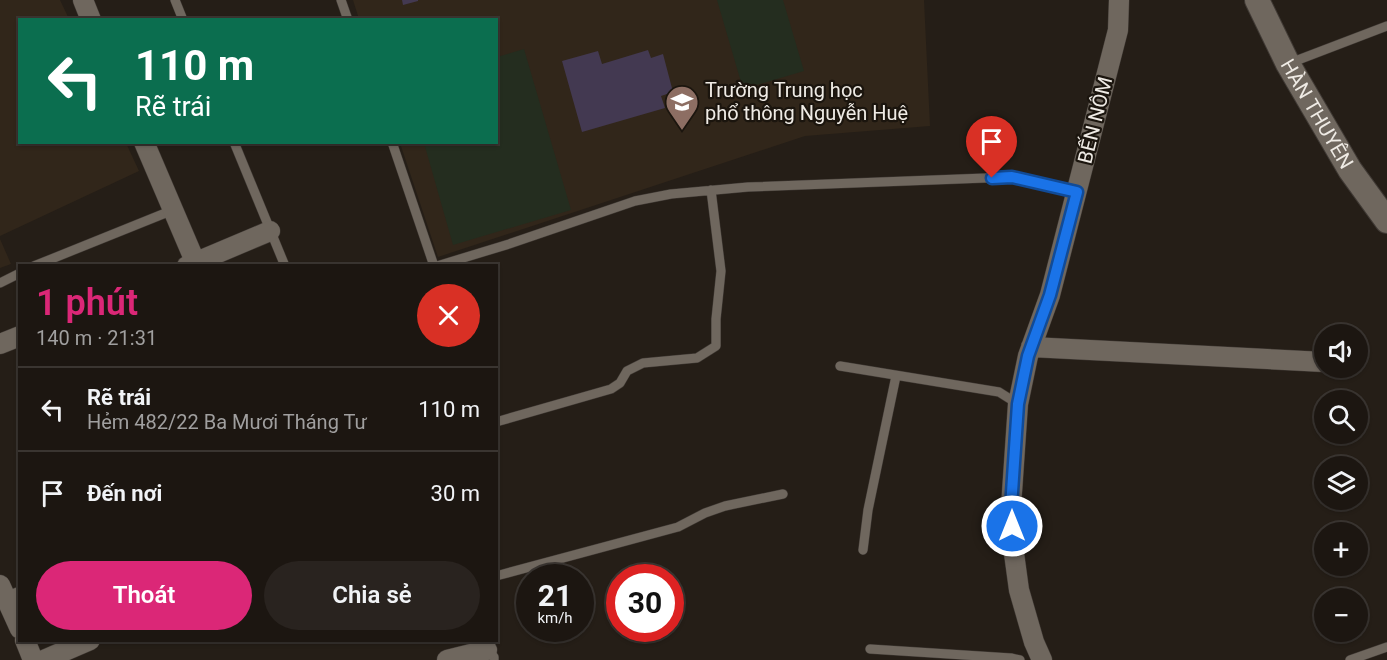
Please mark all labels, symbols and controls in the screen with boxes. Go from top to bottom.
text: 110 m [135,41,254,90]
icon: left [36,42,114,120]
street label: HÀN THUYÊN [1276,55,1359,173]
street label: BẾN NÔM [1072,74,1117,166]
place label: Trường Trung học phổ thông Nguyễn Huệ [705,78,908,125]
school or university icon: Trường Trung học phổ thông Nguyễn Huệ [664,84,700,131]
text: Rẽ trái [135,91,211,123]
pin [966,116,1017,178]
icon: arrive [975,125,1008,158]
text: 1 phút [36,282,138,324]
button: close [417,284,480,347]
map controls [1314,324,1368,642]
button: sound [1314,324,1368,378]
text: 140 m · 21:31 [36,326,157,350]
text: Rẽ trái [87,385,151,410]
button: search [1314,390,1368,444]
icon: left [36,393,69,426]
text: 110 m [418,397,480,422]
text: Hẻm 482/22 Ba Mươi Tháng Tư [87,410,367,434]
button: layers [1314,456,1368,510]
icon: arrive [36,477,69,510]
text: Đến nơi [87,481,162,506]
text: 30 m [431,481,480,506]
position arrow [980,494,1044,558]
button: + [1314,522,1368,576]
button: Thoát [36,561,252,630]
button: Chia sẻ [264,561,480,630]
speed limit sign: 30 [606,564,684,642]
text: 21 [538,578,572,613]
button: − [1314,588,1368,642]
text: km/h [537,609,573,627]

